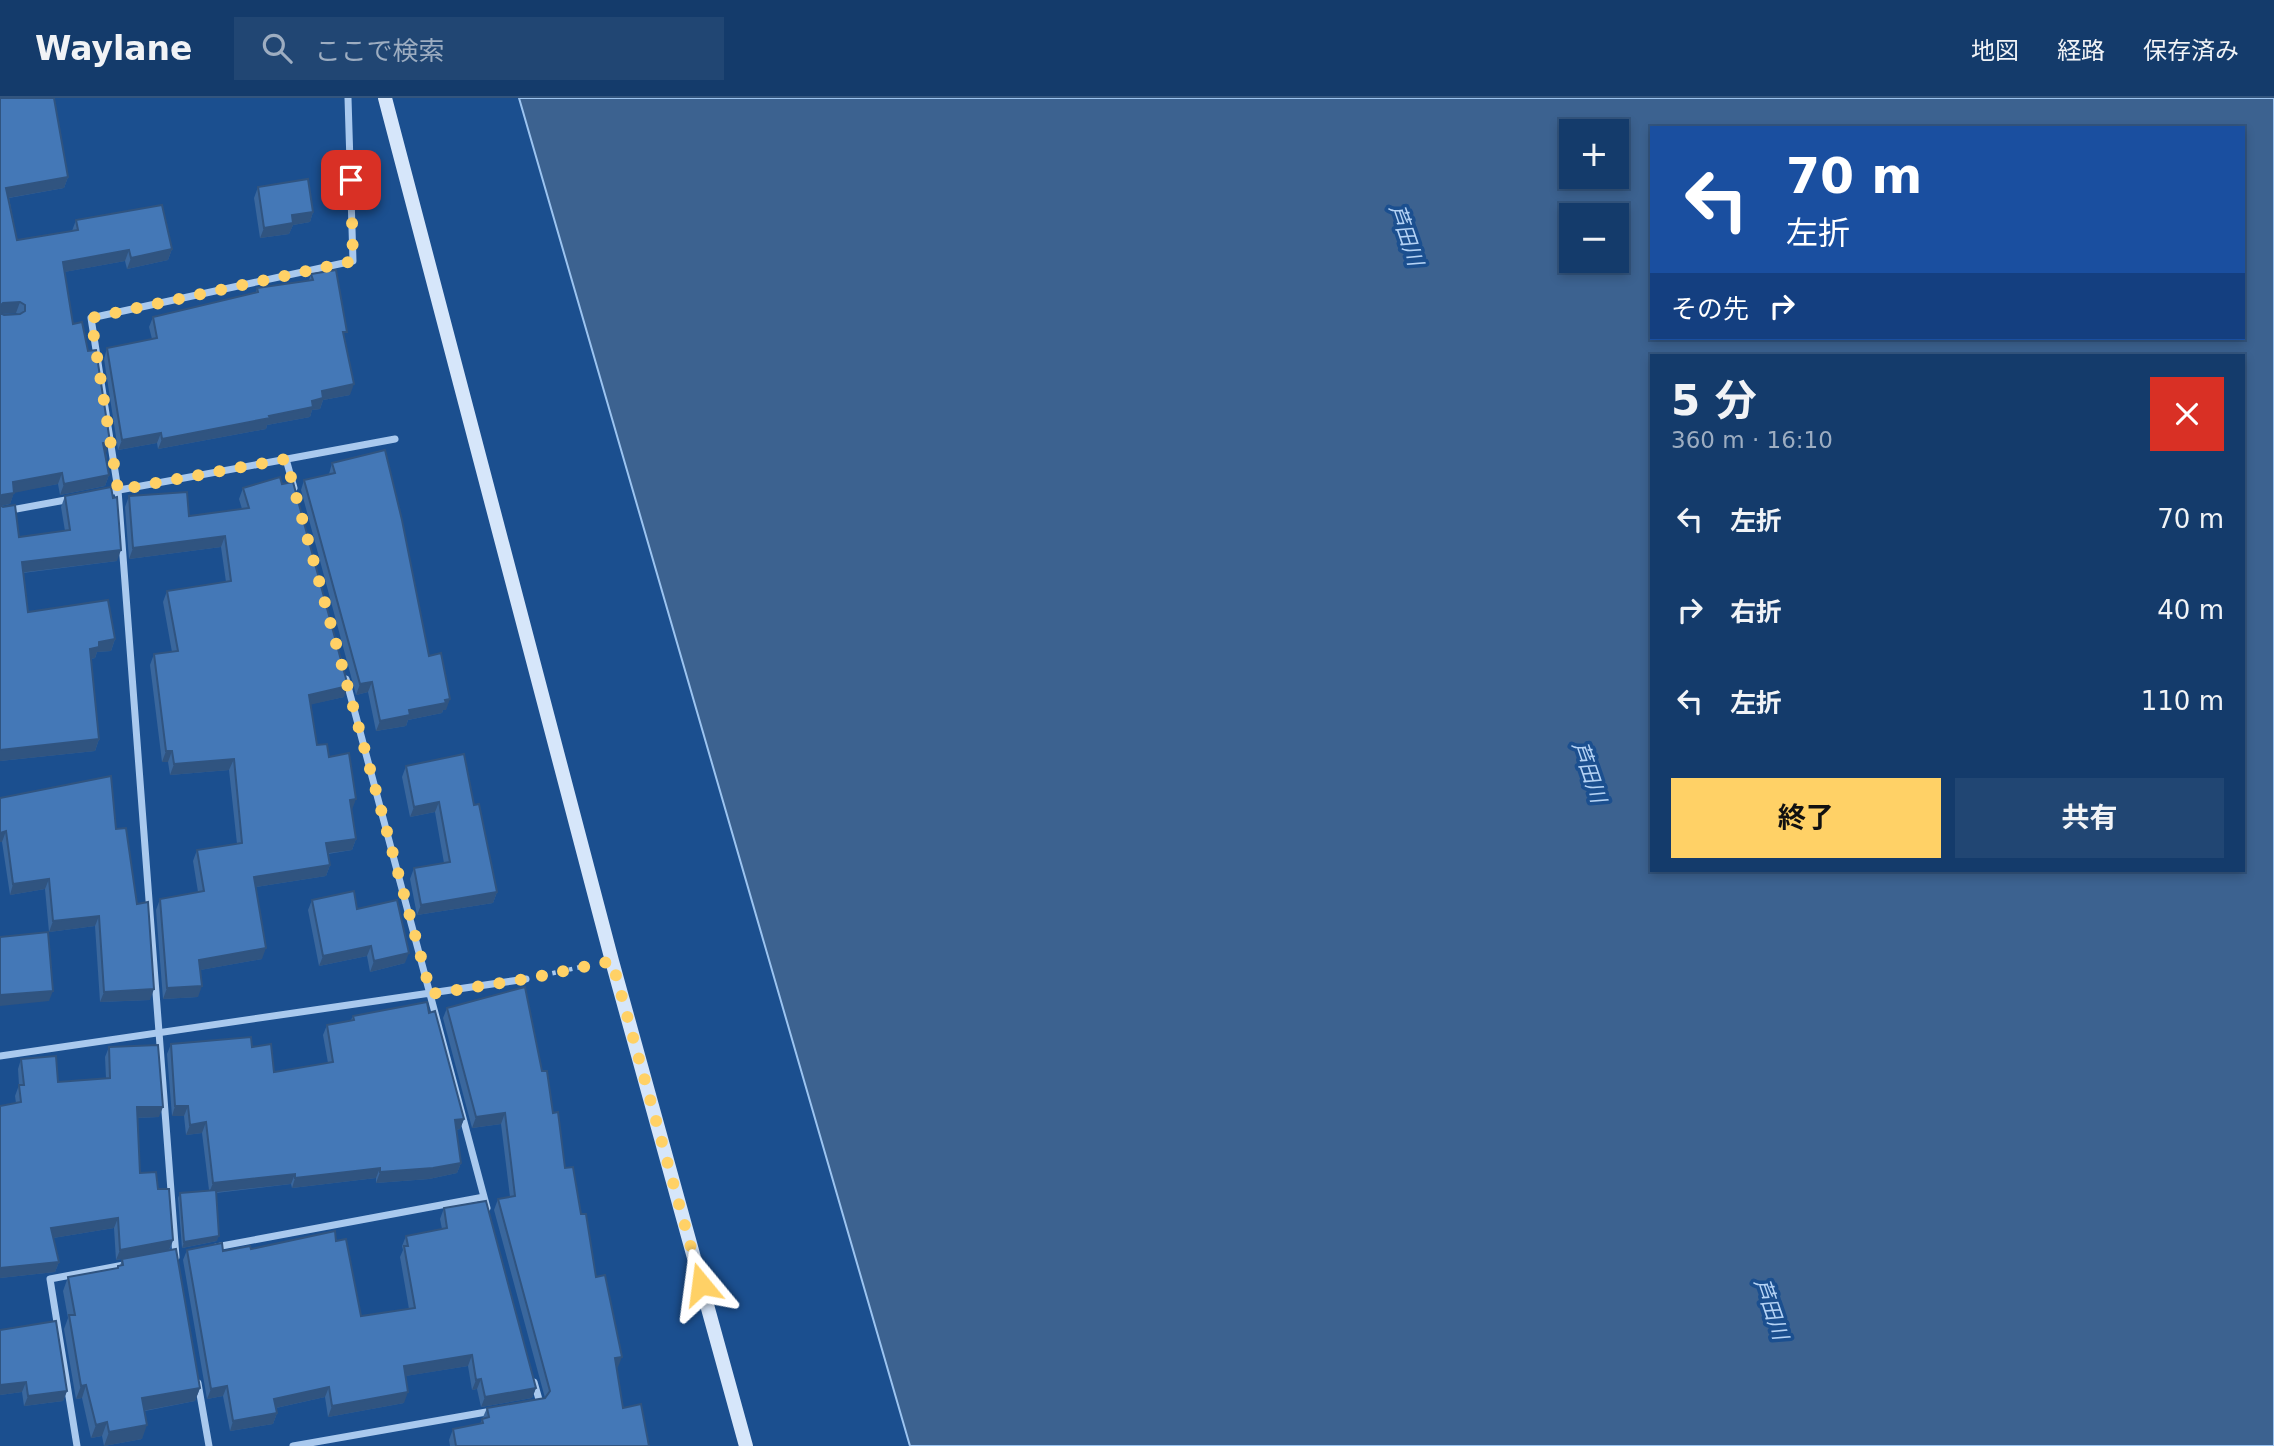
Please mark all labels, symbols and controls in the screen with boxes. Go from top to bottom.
search box [234,17,724,80]
text: Waylane [35,29,192,68]
icon: search [258,29,296,67]
text: ここで検索 [314,36,444,66]
text: 地図 [1971,37,2019,65]
text: 経路 [2057,37,2105,65]
text: 保存済み [2143,37,2239,65]
map controls [1559,119,1629,273]
button: + [1559,119,1629,189]
text: 70 m [1786,148,1922,205]
pin [321,150,381,210]
icon: left [1671,154,1762,245]
icon: arrive [332,161,370,199]
water label: 芦田川 [1384,201,1428,271]
button: − [1559,203,1629,273]
text: 左折 [1786,214,1850,252]
icon: right [1763,287,1801,325]
text: その先 [1671,294,1749,324]
text: 5 分 [1671,376,1757,425]
button: close [2150,377,2224,451]
text: 360 m · 16:10 [1671,427,1833,453]
icon: left [1671,500,1709,538]
text: 70 m [2157,504,2224,534]
text: 左折 [1730,506,1782,536]
icon: right [1671,591,1709,629]
text: 40 m [2157,595,2224,625]
text: 右折 [1730,597,1782,627]
icon: left [1671,682,1709,720]
text: 110 m [2141,686,2224,716]
text: 左折 [1730,688,1782,718]
water label: 芦田川 [1567,738,1611,808]
button: 終了 [1671,778,1941,858]
button: 共有 [1955,778,2224,858]
position arrow [664,1247,738,1321]
water label: 芦田川 [1749,1275,1793,1345]

